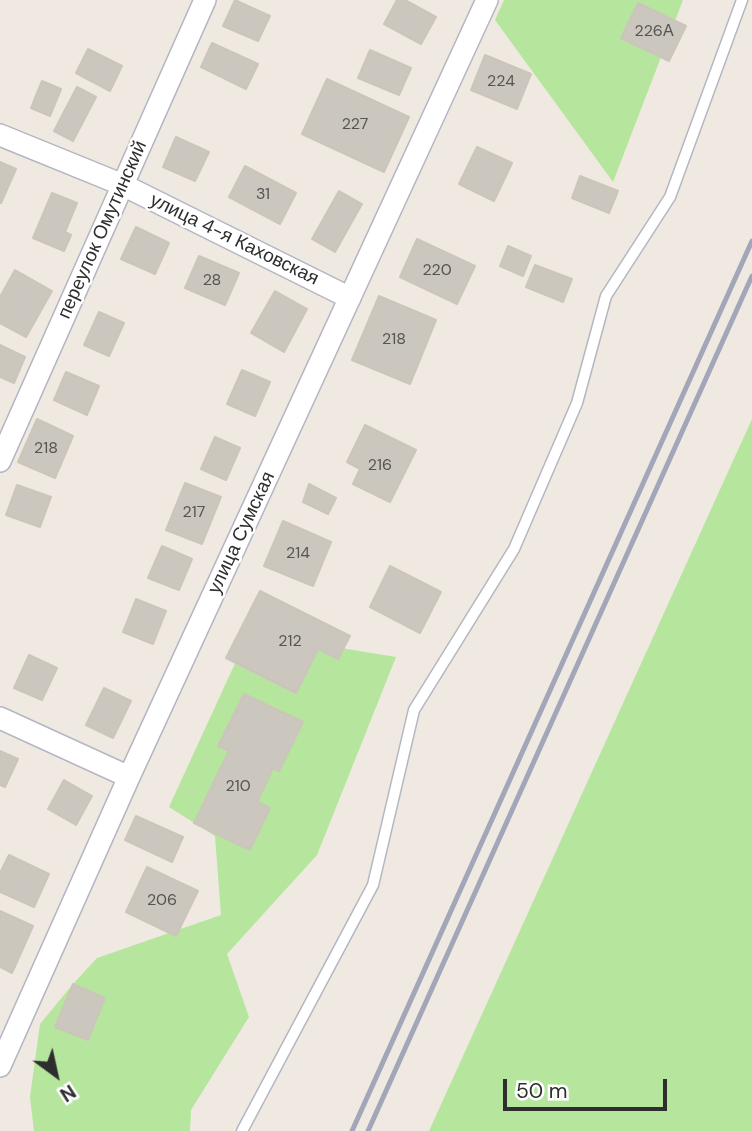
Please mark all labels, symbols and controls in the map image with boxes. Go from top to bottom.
house number: 226А [634,22,674,42]
house number: 224 [487,72,515,92]
house number: 227 [342,115,368,135]
street label: переулок Омутинский [53,137,153,323]
house number: 31 [256,185,270,205]
street label: улица 4-я Каховская [146,189,322,291]
house number: 220 [422,261,452,281]
house number: 28 [203,271,221,291]
house number: 218 [382,330,406,350]
house number: 218 [34,439,58,459]
house number: 216 [368,456,392,476]
street label: улица Сумская [204,468,280,598]
house number: 217 [183,503,205,523]
house number: 214 [286,544,310,564]
house number: 212 [278,632,302,652]
house number: 210 [225,777,251,797]
house number: 206 [147,891,177,911]
north arrow [21,1040,91,1110]
scale bar [507,1064,672,1108]
text: 50 m [516,1077,567,1105]
text: N [55,1079,80,1107]

